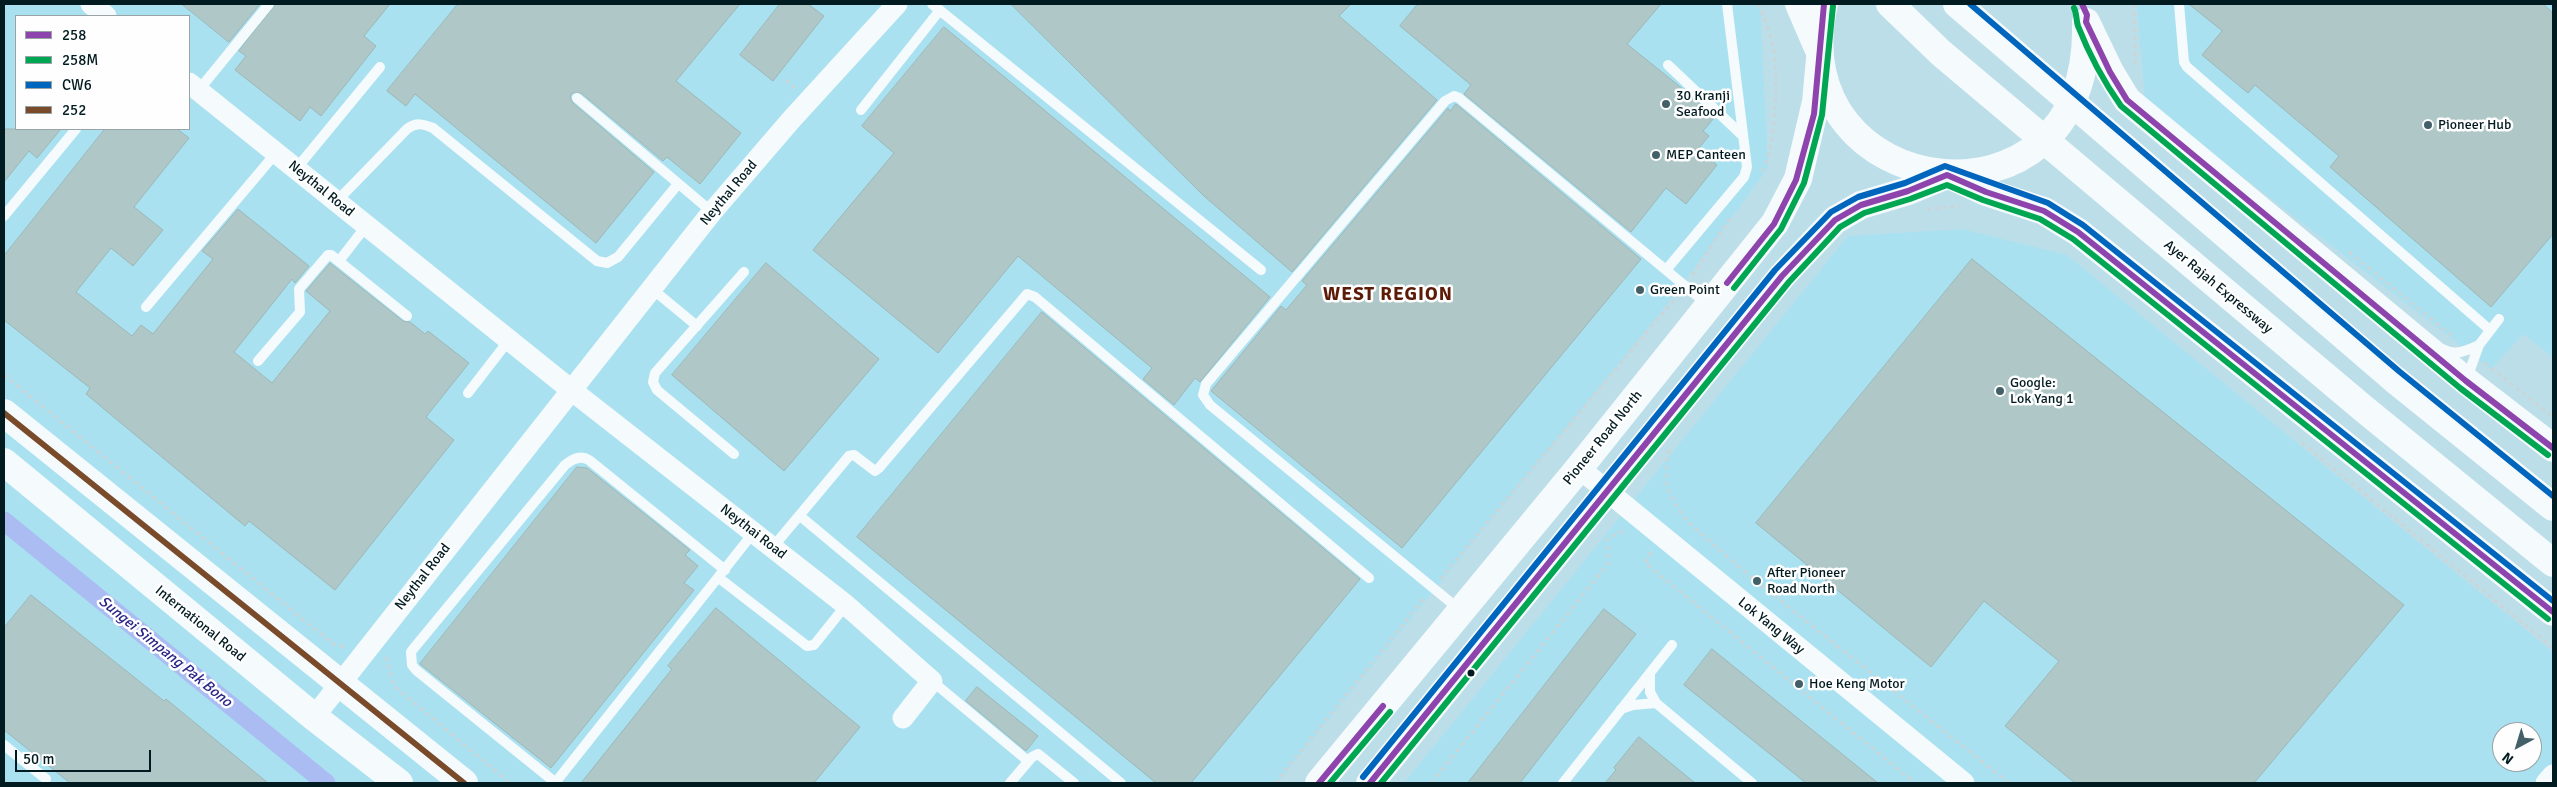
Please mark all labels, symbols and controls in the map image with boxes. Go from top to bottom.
legend [15,15,190,130]
text: 258 [62,26,86,44]
text: 258M [62,51,98,69]
text: CW6 [62,76,92,94]
place label: 30 Kranji Seafood [1676,88,1730,120]
marker: 30 Kranji Seafood [1660,98,1672,110]
text: 252 [62,101,86,119]
place label: Pioneer Hub [2438,117,2511,133]
marker: Pioneer Hub [2422,119,2434,131]
place label: MEP Canteen [1666,147,1746,163]
marker: MEP Canteen [1650,149,1662,161]
street label: Neythal Road [285,157,357,221]
street label: Neythal Road [697,157,761,229]
street label: Ayer Rajah Expressway [2160,237,2276,337]
place label: Green Point [1650,282,1720,298]
district label: WEST REGION [1322,284,1454,306]
marker: Green Point [1634,284,1646,296]
place label: Google: Lok Yang 1 [2010,375,2073,408]
marker: Google: Lok Yang 1 [1994,385,2006,397]
street label: Pioneer Road North [1560,387,1646,489]
street label: Neythai Road [716,501,790,563]
street label: Neythal Road [392,540,454,614]
place label: After Pioneer Road North [1767,565,1845,598]
marker: After Pioneer Road North [1751,575,1763,587]
street label: International Road [151,582,249,666]
water label: Sungei Simpang Pak Bono [95,593,235,711]
street label: Lok Yang Way [1734,594,1808,658]
unlabelled marker [1466,668,1476,678]
place label: Hoe Keng Motor [1809,676,1905,692]
marker: Hoe Keng Motor [1793,678,1805,690]
north arrow [2492,722,2542,772]
scale bar [18,740,154,772]
text: N [2499,749,2517,768]
text: 50 m [23,750,54,768]

